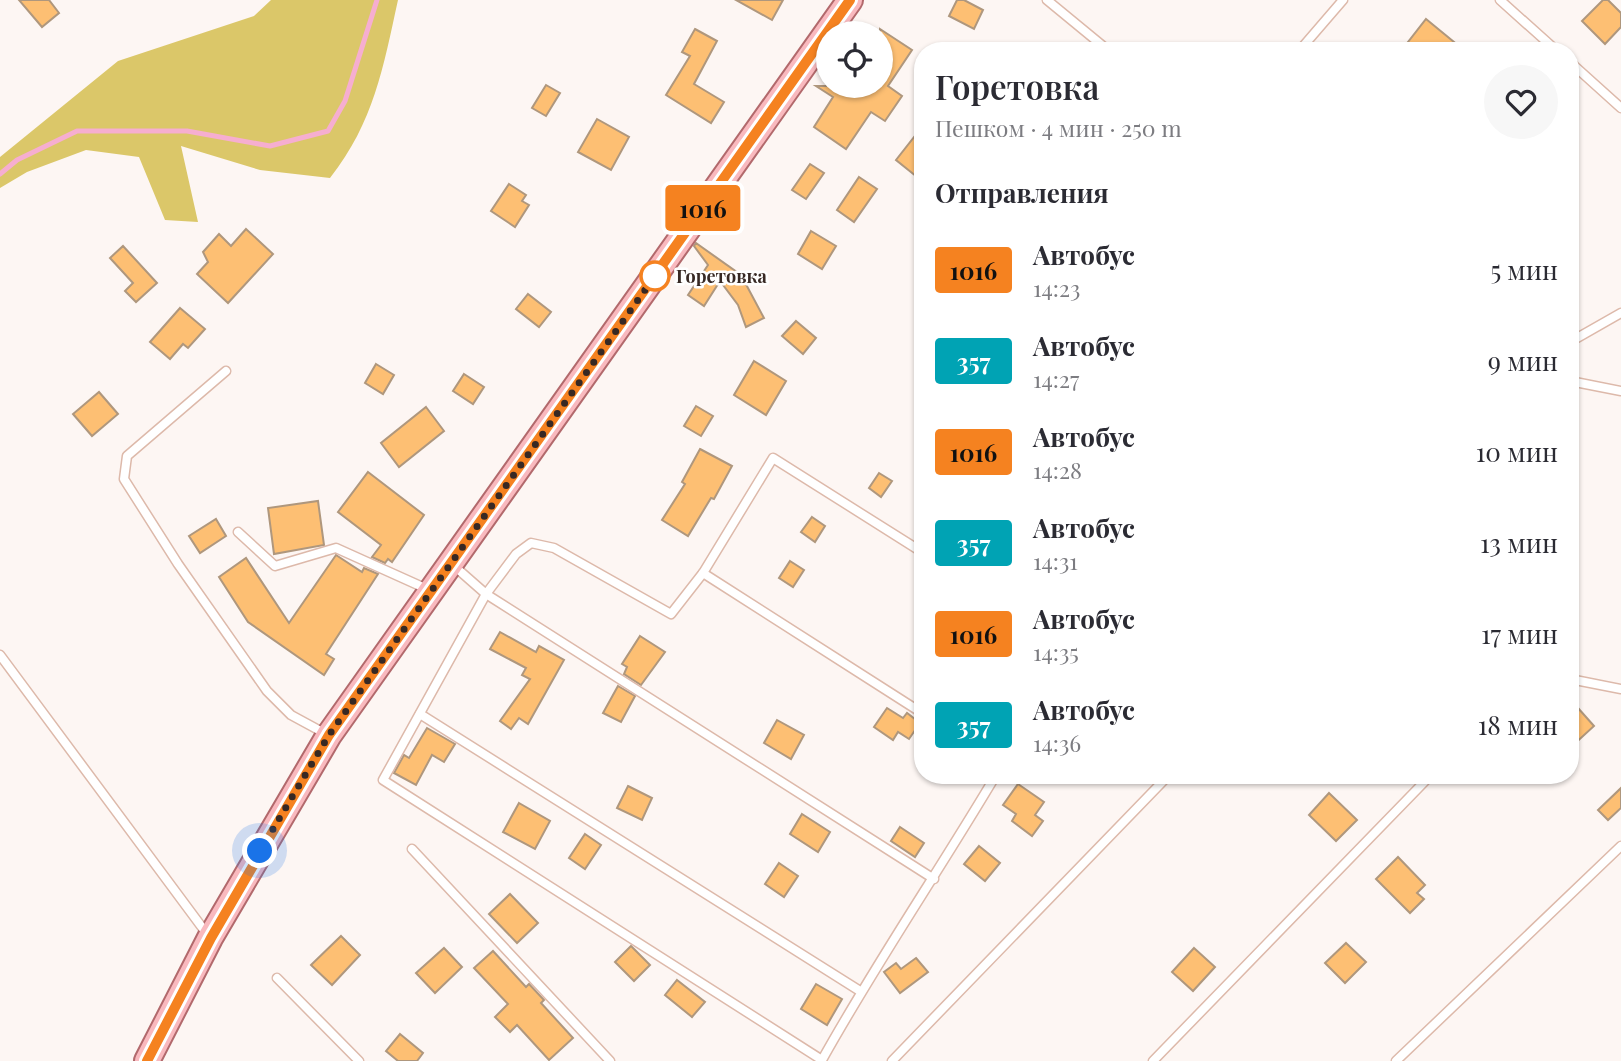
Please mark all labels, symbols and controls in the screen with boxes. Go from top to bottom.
map controls [816,21,893,98]
button: locate [816,21,893,98]
text: Горетовка [935,64,1099,108]
button: heart [1484,65,1558,139]
text: Пешком · 4 мин · 250 m [935,112,1182,143]
text: Отправления [935,175,1109,210]
line badge: 1016 [654,185,752,231]
text: 1016 [679,192,727,224]
text: Автобус [1033,237,1135,272]
text: 5 мин [1490,252,1558,287]
text: 1016 [950,254,997,286]
marker: Горетовка [640,261,670,291]
place label: Горетовка [676,264,768,288]
text: 14:23 [1033,272,1080,303]
text: Автобус [1033,328,1135,363]
text: 9 мин [1488,343,1558,378]
text: 357 [957,345,990,377]
text: 14:27 [1033,363,1079,394]
text: Автобус [1033,419,1135,454]
text: 10 мин [1476,434,1558,469]
text: 1016 [950,436,997,468]
text: 14:28 [1033,454,1082,485]
text: Автобус [1033,510,1135,545]
text: 13 мин [1480,525,1558,560]
text: 357 [957,527,990,559]
text: 14:31 [1033,545,1078,576]
text: Автобус [1033,601,1135,636]
text: 17 мин [1481,616,1558,651]
text: 1016 [950,618,997,650]
text: 14:35 [1033,636,1079,667]
text: Автобус [1033,692,1135,727]
text: 18 мин [1478,707,1558,742]
text: 357 [957,709,990,741]
text: 14:36 [1033,727,1081,758]
your location [242,833,277,868]

